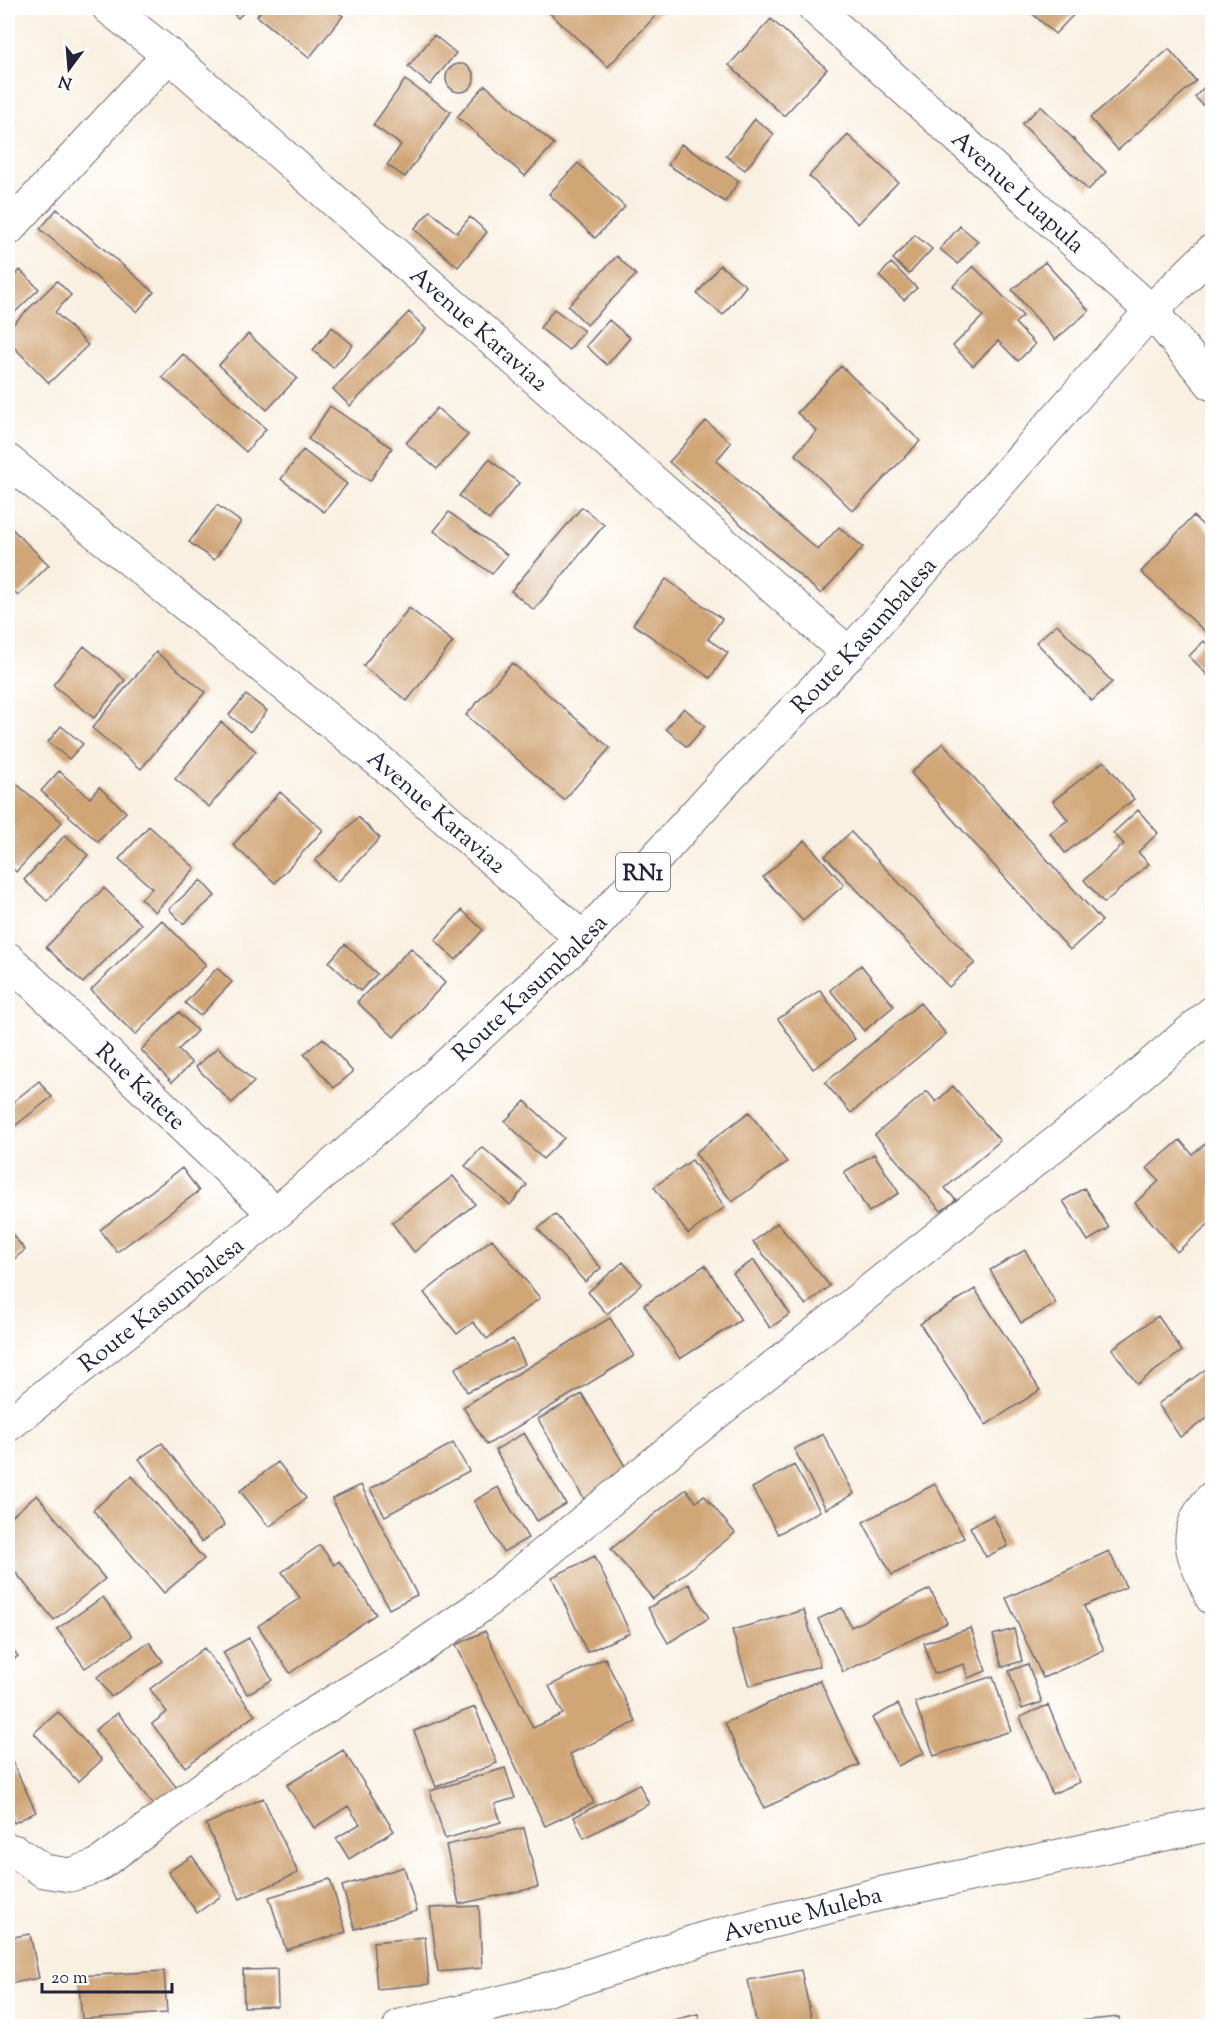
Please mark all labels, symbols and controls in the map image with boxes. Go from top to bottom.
north arrow [39,39,99,99]
text: N [56,68,75,94]
street label: Avenue Luapula [943,124,1091,262]
street label: Avenue Karavia2 [401,259,555,401]
street label: Route Kasumbalesa [784,551,946,722]
street label: Avenue Karavia2 [359,743,513,883]
road number: RN1 [616,853,670,891]
street label: Route Kasumbalesa [446,908,616,1071]
street label: Rue Katete [87,1036,193,1139]
street label: Route Kasumbalesa [73,1230,252,1382]
street label: Avenue Muleba [720,1879,886,1952]
scale bar [42,1956,172,1994]
text: 20 m [51,1966,88,1992]

